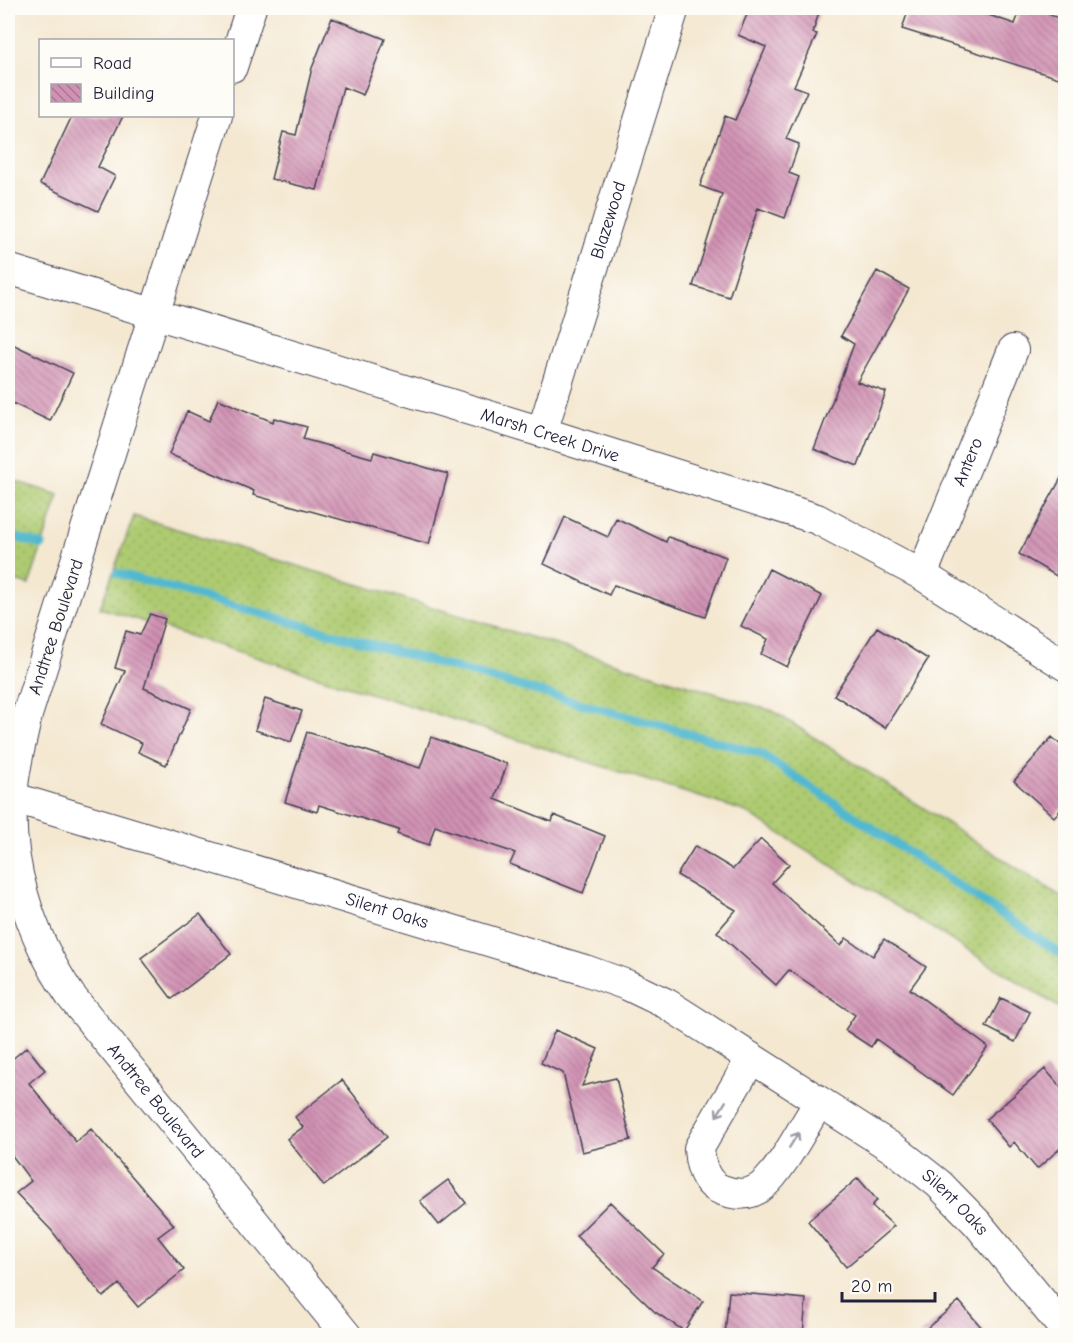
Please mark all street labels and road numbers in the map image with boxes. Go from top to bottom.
street label: Blazewood [586,179,630,261]
street label: Marsh Creek Drive [478,403,622,466]
street label: Antero [949,435,987,489]
street label: Andtree Boulevard [24,557,88,697]
street label: Silent Oaks [343,888,431,933]
street label: Andtree Boulevard [103,1039,209,1162]
street label: Silent Oaks [918,1164,993,1239]

